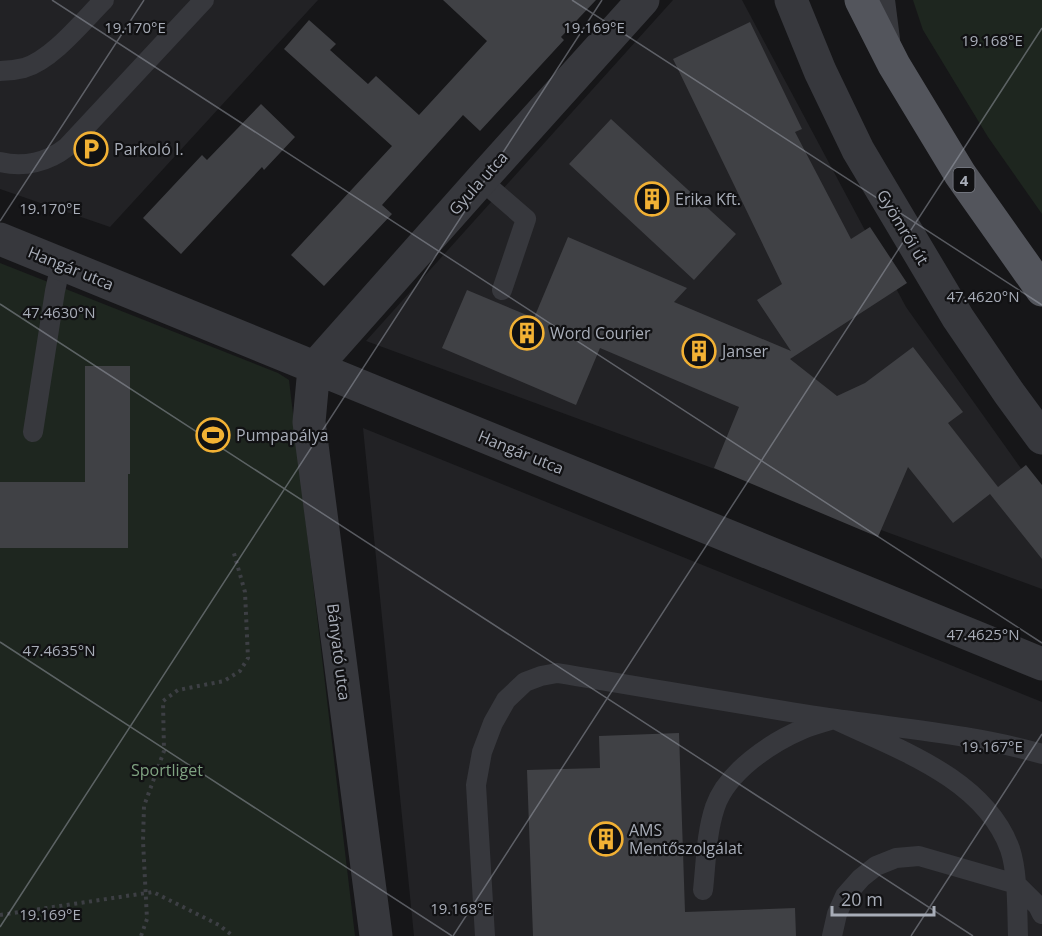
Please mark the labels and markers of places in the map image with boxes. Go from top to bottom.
parking icon: Parkoló I. [73,131,109,167]
place label: Parkoló I. [114,138,184,160]
building icon: Erika Kft. [634,181,670,217]
place label: Erika Kft. [675,188,741,210]
building icon: Word Courier [509,315,545,351]
place label: Word Courier [550,322,651,344]
building icon: Janser [681,333,717,369]
place label: Janser [720,340,769,362]
sports icon: Pumpapálya [195,417,231,453]
place label: Pumpapálya [236,424,329,446]
place label: AMS Mentőszolgálat [629,819,743,859]
building icon: AMS Mentőszolgálat [588,821,624,857]

